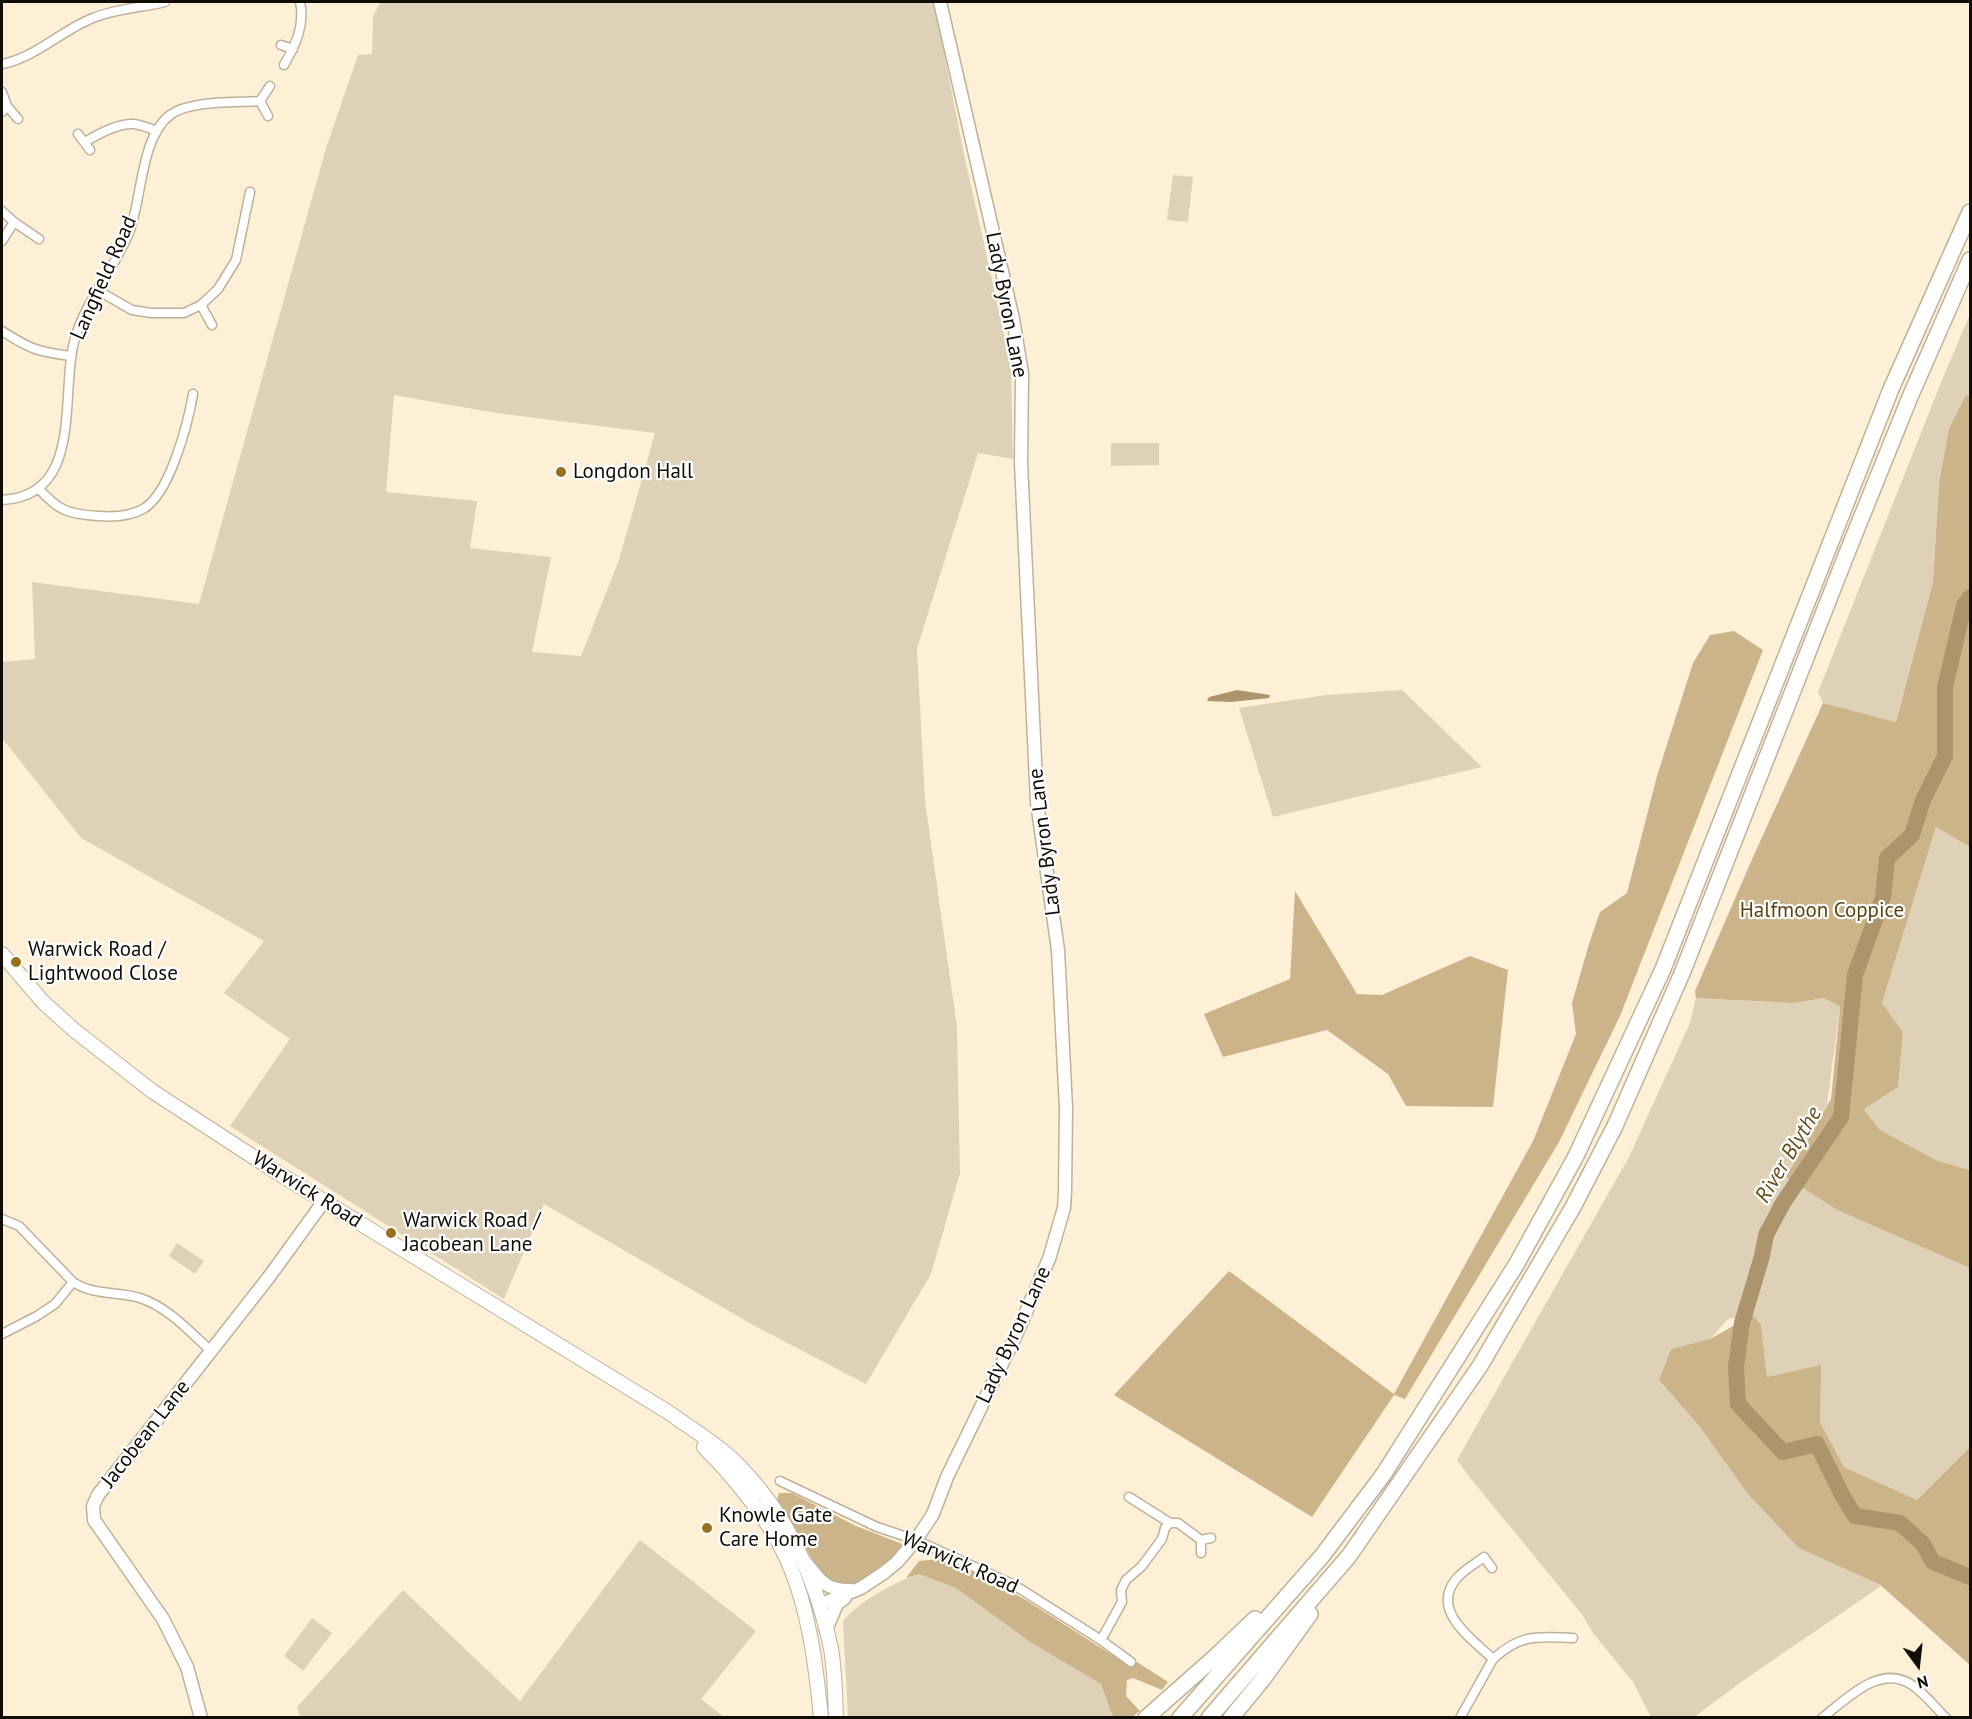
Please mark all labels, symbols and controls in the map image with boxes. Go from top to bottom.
street label: Langfield Road [65,212,143,344]
street label: Lady Byron Lane [980,230,1032,380]
place label: Longdon Hall [573,459,693,485]
marker: Longdon Hall [554,465,568,479]
street label: Lady Byron Lane [1023,767,1067,917]
park label: Halfmoon Coppice [1740,898,1904,924]
place label: Warwick Road / Lightwood Close [28,937,178,987]
marker: Warwick Road / Lightwood Close [9,955,23,969]
water label: River Blythe [1750,1102,1828,1208]
street label: Warwick Road [247,1146,367,1234]
place label: Warwick Road / Jacobean Lane [403,1208,541,1258]
marker: Warwick Road / Jacobean Lane [384,1226,398,1240]
street label: Lady Byron Lane [971,1263,1057,1407]
street label: Jacobean Lane [96,1375,196,1493]
place label: Knowle Gate Care Home [719,1503,832,1553]
marker: Knowle Gate Care Home [700,1521,714,1535]
street label: Warwick Road [898,1526,1022,1600]
north arrow [1888,1635,1948,1695]
text: N [1915,1671,1930,1693]

